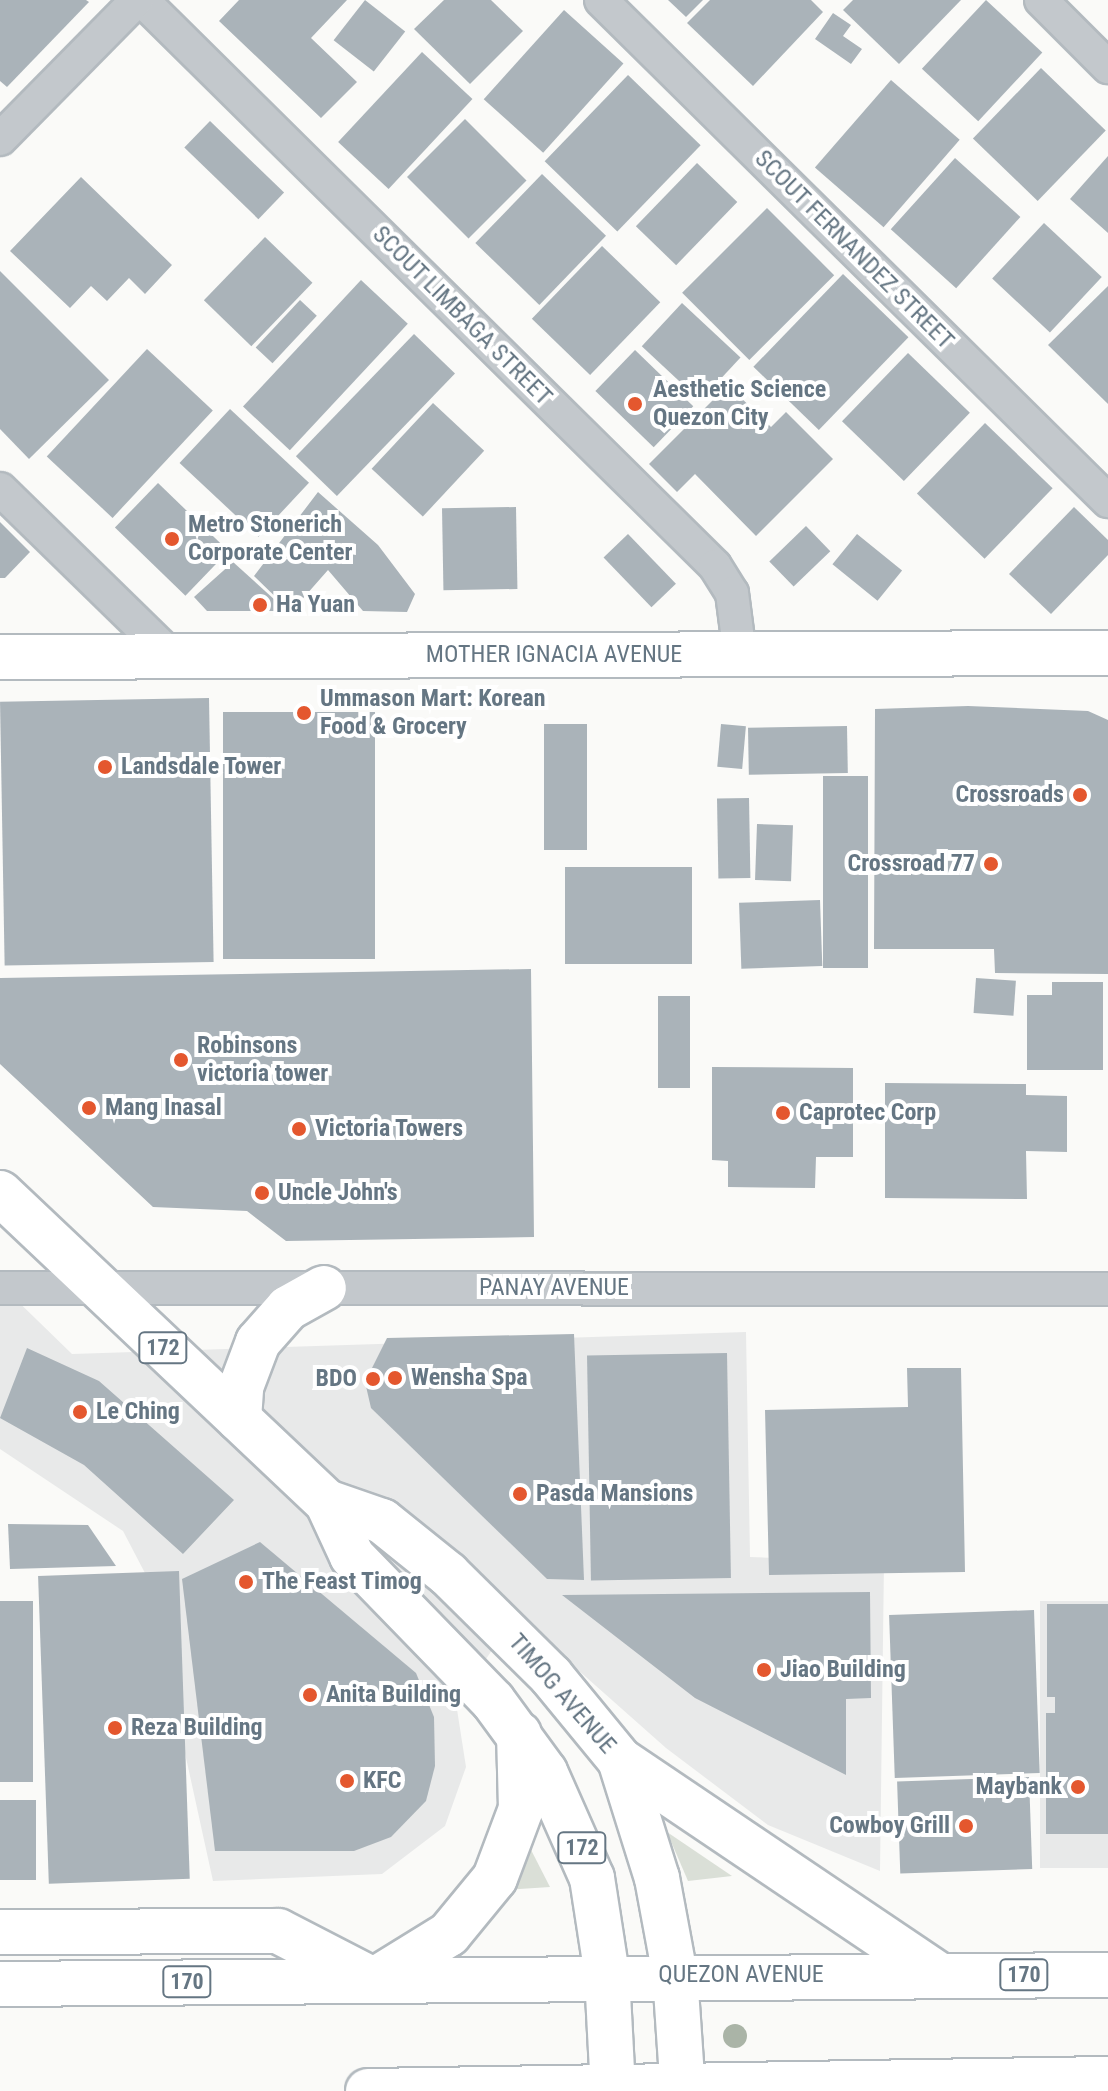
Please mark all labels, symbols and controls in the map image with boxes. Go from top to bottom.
street label: SCOUT FERNANDEZ STREET [748,144,960,356]
street label: SCOUT LIMBAGA STREET [366,220,558,412]
place label: Aesthetic Science Quezon City [653,376,826,432]
marker: Aesthetic Science Quezon City [624,393,646,415]
place label: Metro Stonerich Corporate Center [188,511,352,567]
marker: Metro Stonerich Corporate Center [163,530,181,548]
place label: Ha Yuan [276,591,355,619]
marker: Ha Yuan [251,596,269,614]
street label: MOTHER IGNACIA AVENUE [426,641,682,669]
place label: Ummason Mart: Korean Food & Grocery [320,685,546,741]
marker: Ummason Mart: Korean Food & Grocery [295,704,313,722]
place label: Landsdale Tower [121,753,282,781]
marker: Landsdale Tower [96,758,114,776]
place label: Crossroads [955,781,1064,809]
marker: Crossroads [1071,786,1089,804]
place label: Crossroad 77 [848,850,975,878]
marker: Crossroad 77 [982,855,1000,873]
place label: Robinsons victoria tower [197,1032,328,1088]
marker: Robinsons victoria tower [172,1051,190,1069]
place label: Mang Inasal [105,1094,222,1122]
marker: Mang Inasal [80,1099,98,1117]
place label: Caprotec Corp [799,1099,936,1127]
marker: Caprotec Corp [774,1104,792,1122]
place label: Victoria Towers [315,1115,464,1143]
marker: Victoria Towers [290,1120,308,1138]
place label: Uncle John's [278,1179,398,1207]
marker: Uncle John's [253,1184,271,1202]
street label: PANAY AVENUE [479,1274,629,1302]
road number: 172 [137,1330,189,1366]
place label: Wensha Spa [411,1364,528,1392]
place label: BDO [315,1365,357,1393]
marker: Wensha Spa [386,1369,404,1387]
marker: BDO [364,1370,382,1388]
place label: Le Ching [96,1398,180,1426]
marker: Le Ching [71,1403,89,1421]
place label: Pasda Mansions [536,1480,693,1508]
marker: Pasda Mansions [511,1485,529,1503]
place label: The Feast Timog [262,1568,422,1596]
marker: The Feast Timog [237,1573,255,1591]
street label: TIMOG AVENUE [502,1628,622,1760]
place label: Jiao Building [780,1656,906,1684]
marker: Jiao Building [755,1661,773,1679]
place label: Anita Building [326,1681,461,1709]
marker: Anita Building [301,1686,319,1704]
place label: Reza Building [131,1714,263,1742]
marker: Reza Building [106,1719,124,1737]
place label: KFC [363,1767,401,1795]
marker: KFC [338,1772,356,1790]
place label: Maybank [976,1773,1062,1801]
marker: Maybank [1069,1778,1087,1796]
place label: Cowboy Grill [829,1812,950,1840]
marker: Cowboy Grill [957,1817,975,1835]
road number: 172 [556,1830,608,1866]
road number: 170 [998,1957,1050,1993]
street label: QUEZON AVENUE [658,1961,824,1989]
road number: 170 [161,1964,213,2000]

